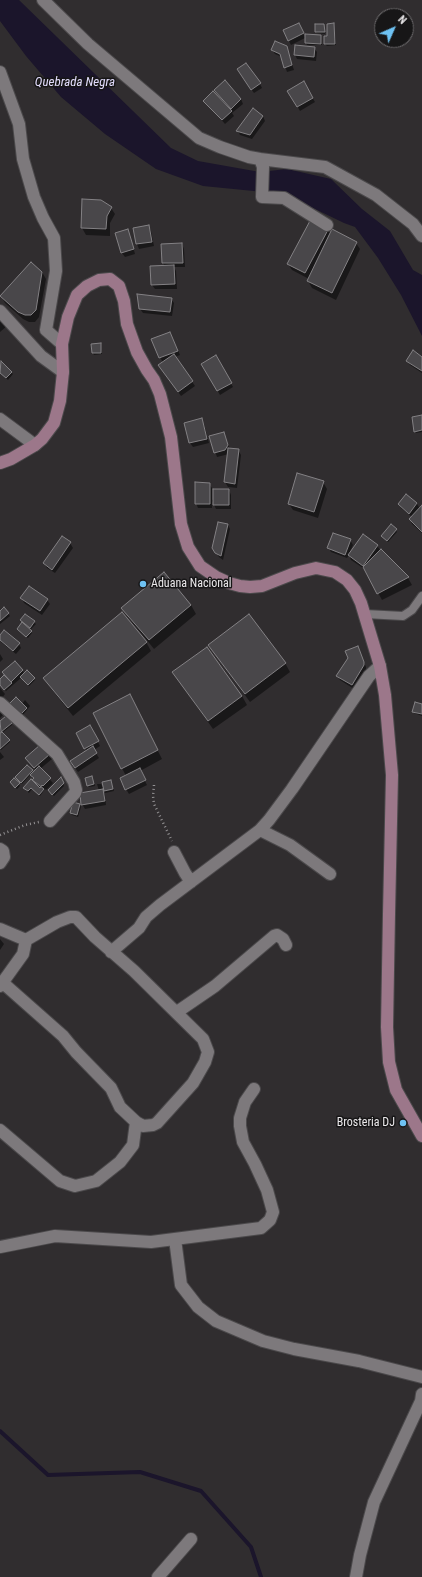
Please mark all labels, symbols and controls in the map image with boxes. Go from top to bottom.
north arrow [374,8,414,48]
text: N [395,13,409,27]
water label: Quebrada Negra [35,75,115,91]
place label: Aduana Nacional [151,577,232,591]
marker: Aduana Nacional [138,579,148,589]
place label: Brosteria DJ [337,1116,395,1130]
marker: Brosteria DJ [398,1118,408,1128]

